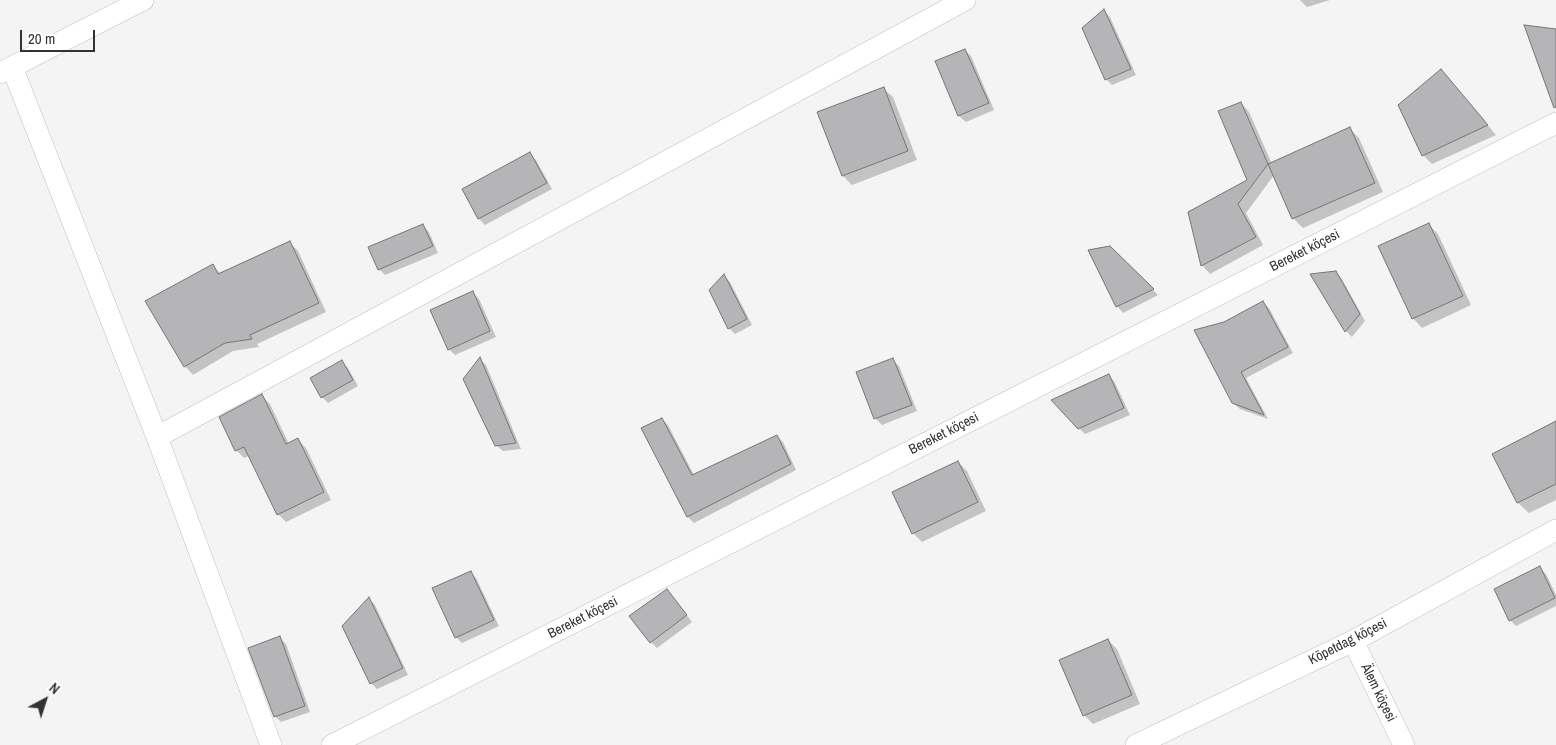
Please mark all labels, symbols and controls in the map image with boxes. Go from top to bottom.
scale bar [22,20,98,52]
text: 20 m [28,28,55,49]
street label: Bereket köçesi [1267,226,1343,276]
street label: Bereket köçesi [906,409,982,459]
street label: Bereket köçesi [545,593,621,643]
street label: Köpetdag köçesi [1306,615,1390,669]
street label: Älem köçesi [1357,661,1399,725]
north arrow [20,675,70,725]
text: N [46,679,64,698]

